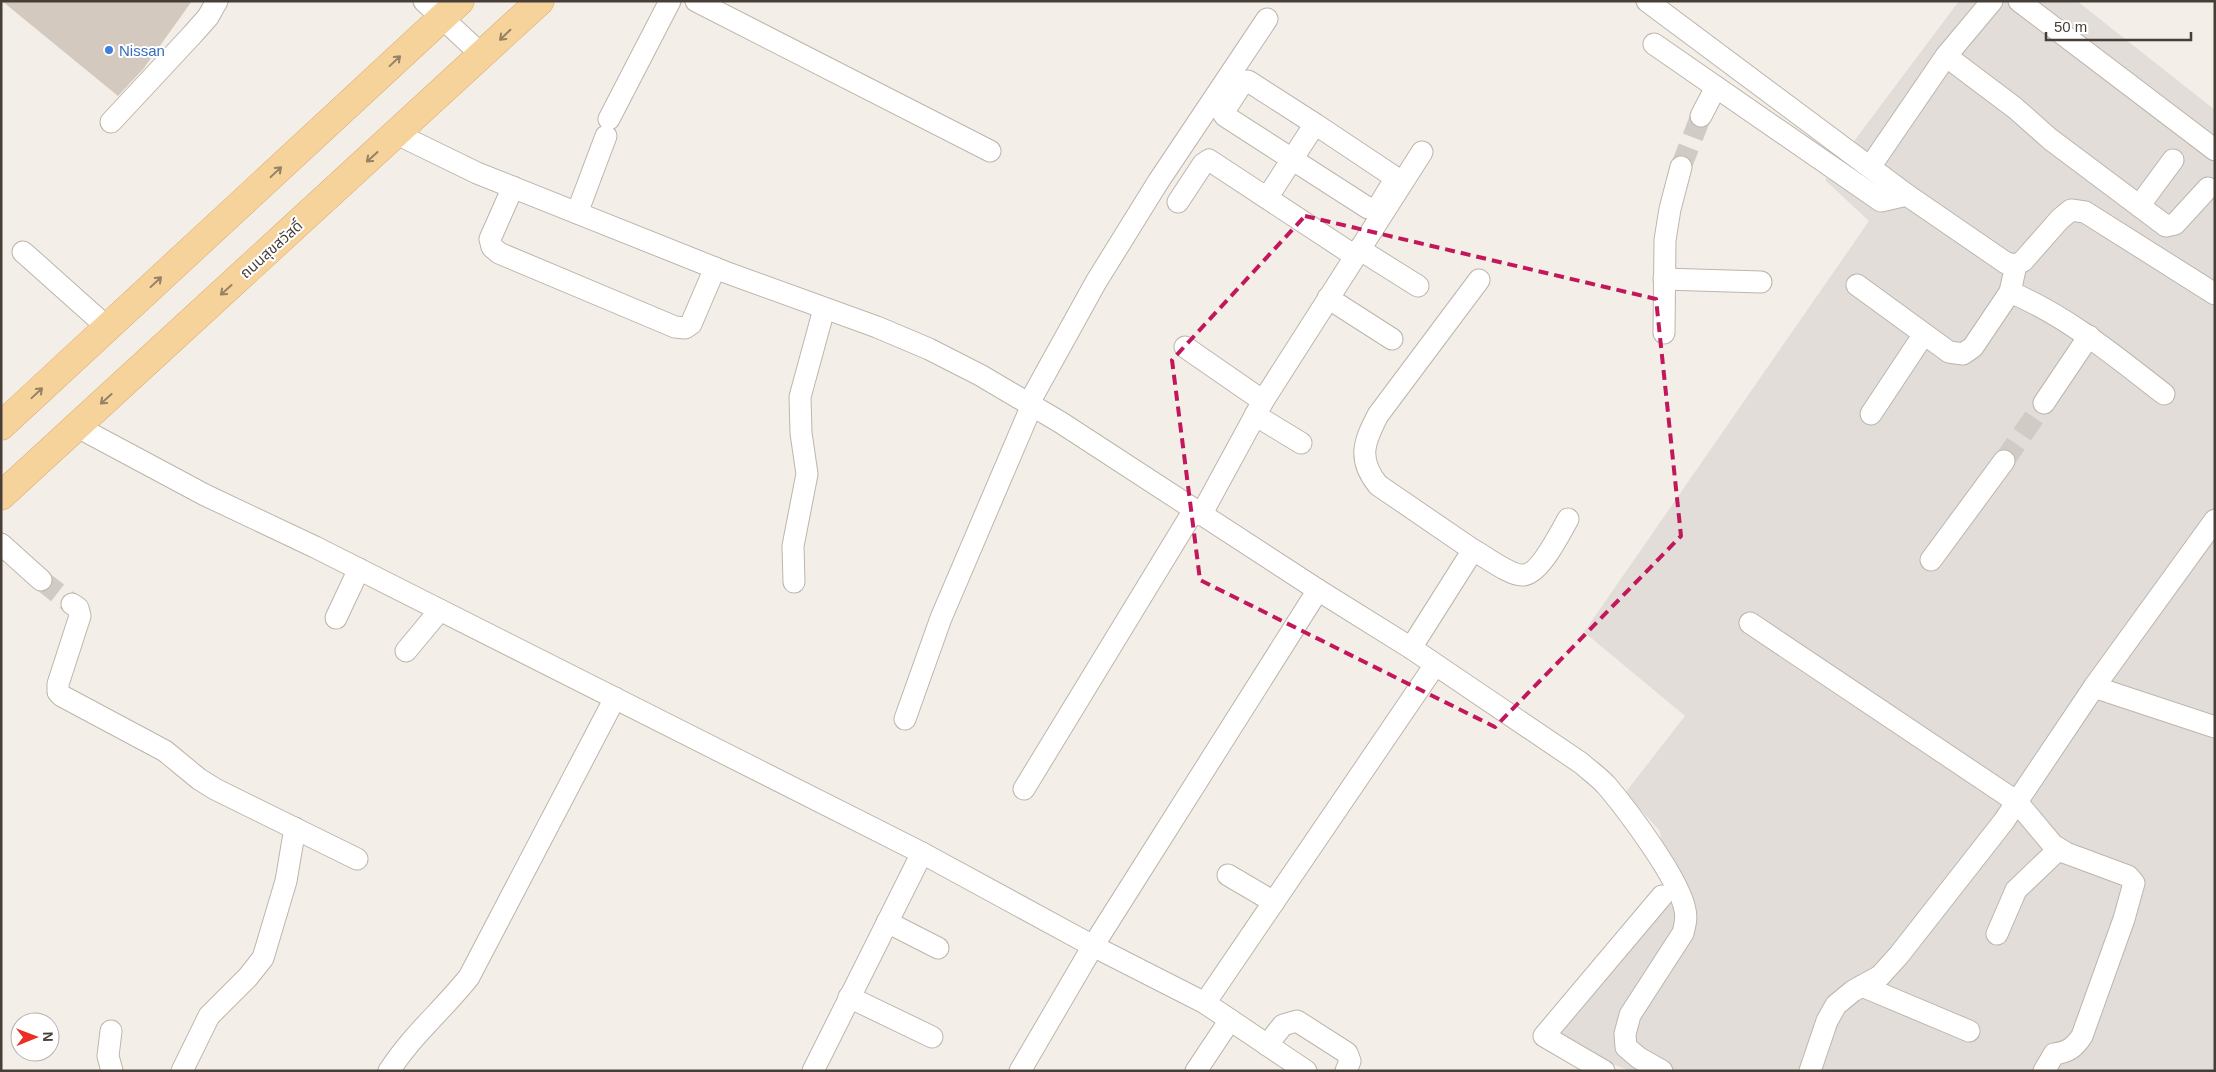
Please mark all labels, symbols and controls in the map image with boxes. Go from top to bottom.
scale bar [2046,10,2191,42]
text: 50 m [2054,18,2087,35]
one-way arrow [498,29,511,41]
place label: Nissan [119,42,165,59]
marker: Nissan [103,44,115,56]
one-way arrow [388,55,401,67]
one-way arrow [366,151,379,163]
one-way arrow [269,166,282,178]
street label: ถนนสุขสวัสดิ์ [236,217,306,282]
one-way arrow [150,276,163,288]
one-way arrow [220,284,233,296]
one-way arrow [30,387,43,399]
one-way arrow [99,393,112,405]
north arrow [10,1012,60,1062]
text: N [40,1032,56,1042]

